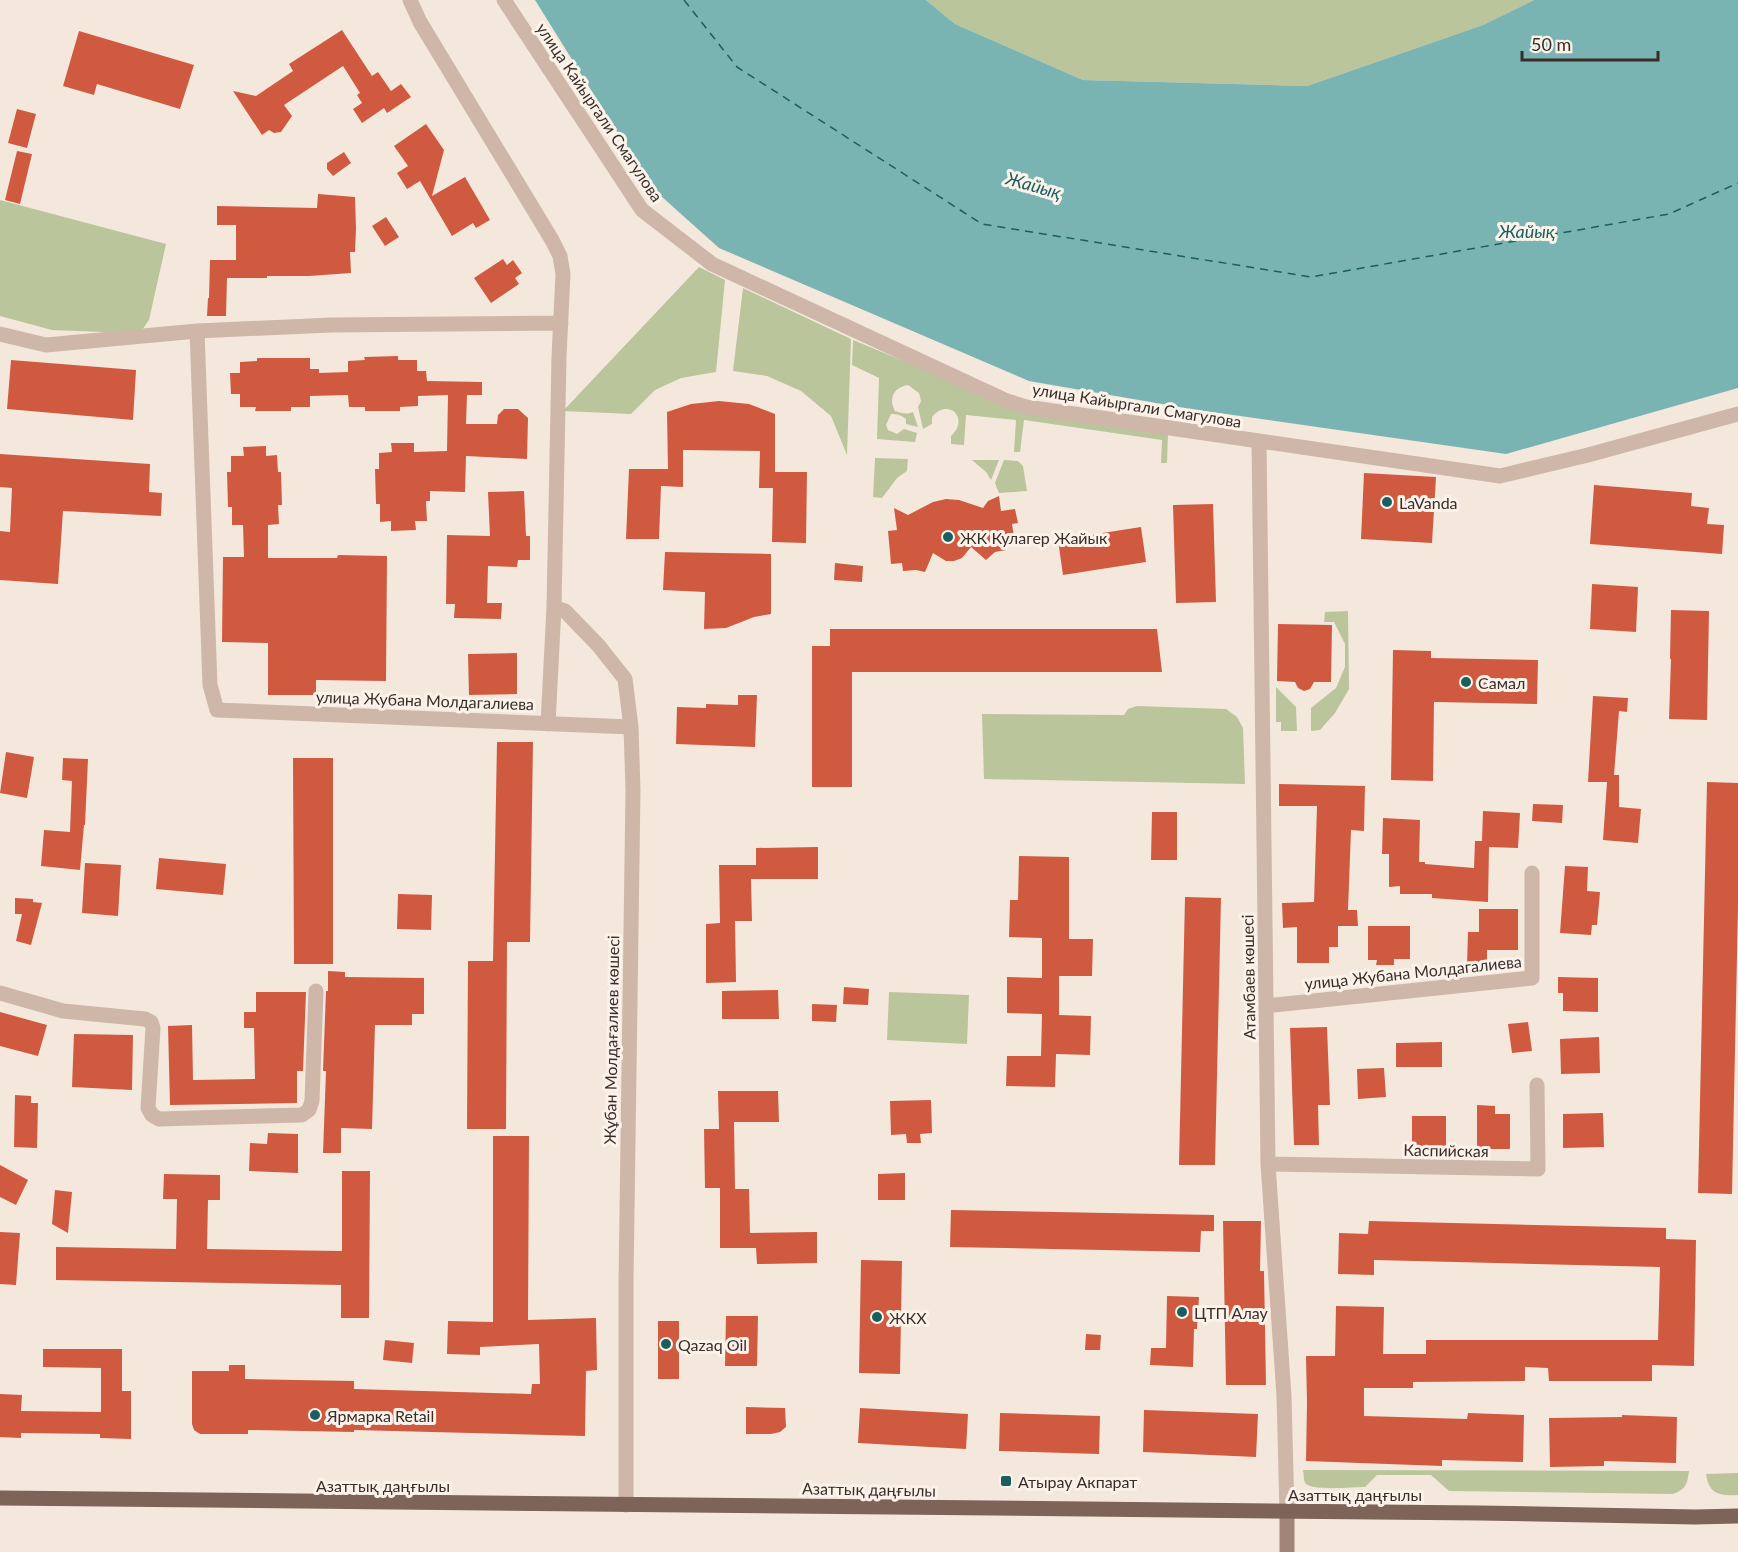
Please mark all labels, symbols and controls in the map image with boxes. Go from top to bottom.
street label: улица Кайыргали Смагулова [533,19,667,205]
scale bar [1522,24,1658,62]
text: 50 m [1531,33,1571,55]
water label: Жайық [1003,166,1064,203]
water label: Жайық [1498,220,1555,242]
street label: улица Кайыргали Смагулова [1031,379,1243,431]
place label: LaVanda [1399,493,1458,512]
marker: LaVanda [1380,495,1394,509]
place label: ЖК Кулагер Жайык [960,528,1108,547]
marker: ЖК Кулагер Жайык [941,530,955,544]
place label: Самал [1478,673,1525,692]
marker: Самал [1459,675,1473,689]
street label: улица Жубана Молдагалиева [316,687,534,713]
street label: Атамбаев көшесі [1237,914,1259,1040]
street label: Жұбан Молдағалиев көшесі [600,935,622,1145]
street label: улица Жубана Молдагалиева [1303,951,1523,993]
street label: Каспийская [1403,1140,1489,1160]
place label: ЦТП Алау [1194,1303,1269,1322]
marker: ЦТП Алау [1175,1305,1189,1319]
place label: ЖКХ [889,1308,927,1327]
marker: ЖКХ [870,1310,884,1324]
place label: Qazaq Oil [678,1335,747,1354]
marker: Qazaq Oil [659,1337,673,1351]
place label: Ярмарка Retail [326,1406,434,1425]
marker: Ярмарка Retail [308,1408,322,1422]
place label: Атырау Акпарат [1018,1472,1137,1491]
marker: Атырау Акпарат [999,1474,1013,1488]
street label: Азаттық даңғылы [316,1476,450,1495]
street label: Азаттық даңғылы [802,1478,936,1500]
street label: Азаттық даңғылы [1288,1485,1422,1504]

